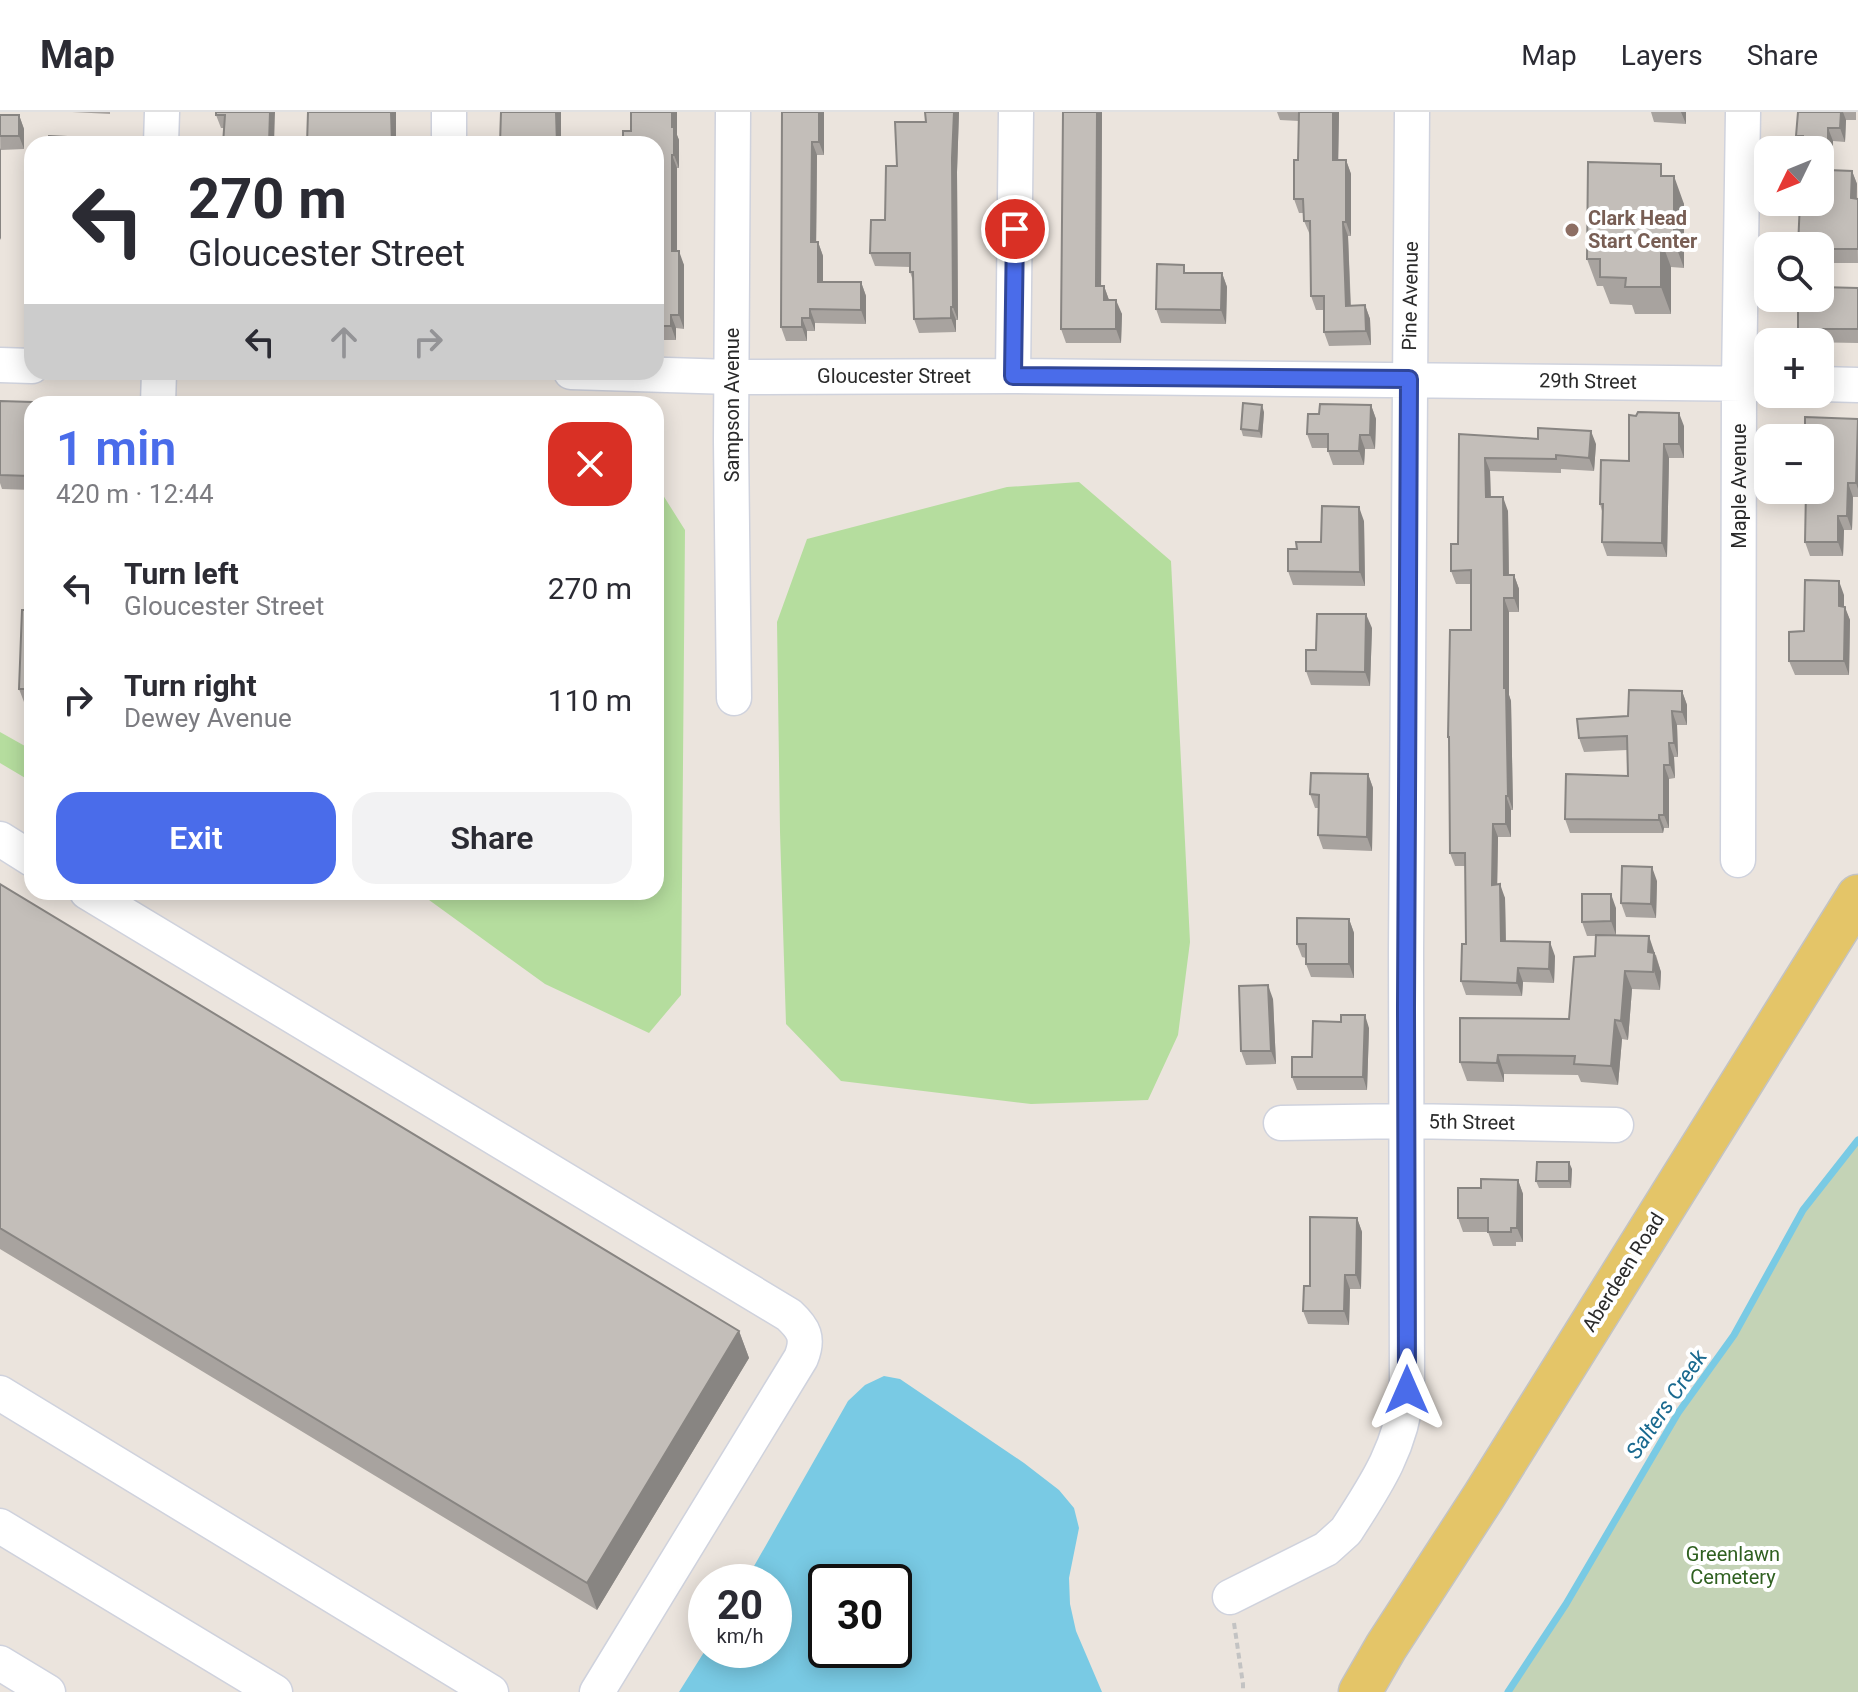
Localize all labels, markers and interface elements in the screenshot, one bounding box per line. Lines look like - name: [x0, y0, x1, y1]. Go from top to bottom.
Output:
- text: Map: [40, 33, 115, 77]
- text: Map: [1521, 39, 1577, 72]
- text: Layers: [1621, 39, 1703, 72]
- text: Share: [1747, 39, 1818, 72]
- north arrow: [1754, 136, 1834, 216]
- map controls: [1754, 136, 1834, 504]
- text: 270 m: [188, 166, 347, 232]
- icon: left: [56, 168, 160, 272]
- pin: [981, 195, 1049, 263]
- place label: Clark Head Start Center: [1588, 206, 1698, 253]
- icon: arrive: [993, 207, 1037, 251]
- marker: Clark Head Start Center: [1563, 221, 1581, 239]
- button: search: [1754, 232, 1834, 312]
- text: Gloucester Street: [188, 233, 465, 275]
- street label: Pine Avenue: [1397, 241, 1423, 351]
- icon: left: [238, 320, 282, 364]
- icon: ahead: [322, 320, 366, 364]
- icon: right: [406, 320, 450, 364]
- street label: Sampson Avenue: [720, 328, 744, 482]
- button: +: [1754, 328, 1834, 408]
- street label: Gloucester Street: [817, 364, 971, 388]
- street label: 29th Street: [1539, 368, 1637, 394]
- text: 1 min: [56, 420, 176, 477]
- button: close: [548, 422, 632, 506]
- street label: Maple Avenue: [1727, 423, 1751, 549]
- button: −: [1754, 424, 1834, 504]
- text: 420 m · 12:44: [56, 479, 214, 509]
- text: Turn left: [124, 556, 239, 591]
- icon: left: [56, 566, 100, 610]
- text: 270 m: [548, 571, 632, 606]
- text: Gloucester Street: [124, 591, 324, 621]
- text: Turn right: [124, 668, 257, 703]
- icon: right: [56, 678, 100, 722]
- text: 110 m: [548, 683, 632, 718]
- text: Dewey Avenue: [124, 703, 292, 733]
- button: Exit: [56, 792, 336, 884]
- button: Share: [352, 792, 632, 884]
- street label: 5th Street: [1429, 1109, 1515, 1135]
- street label: Aberdeen Road: [1577, 1208, 1669, 1336]
- water label: Salters Creek: [1621, 1344, 1713, 1463]
- position arrow: [1365, 1348, 1449, 1432]
- park label: Greenlawn Cemetery: [1686, 1542, 1780, 1589]
- speed limit sign: 30: [808, 1564, 912, 1668]
- text: 20: [717, 1582, 763, 1629]
- text: km/h: [717, 1624, 763, 1648]

